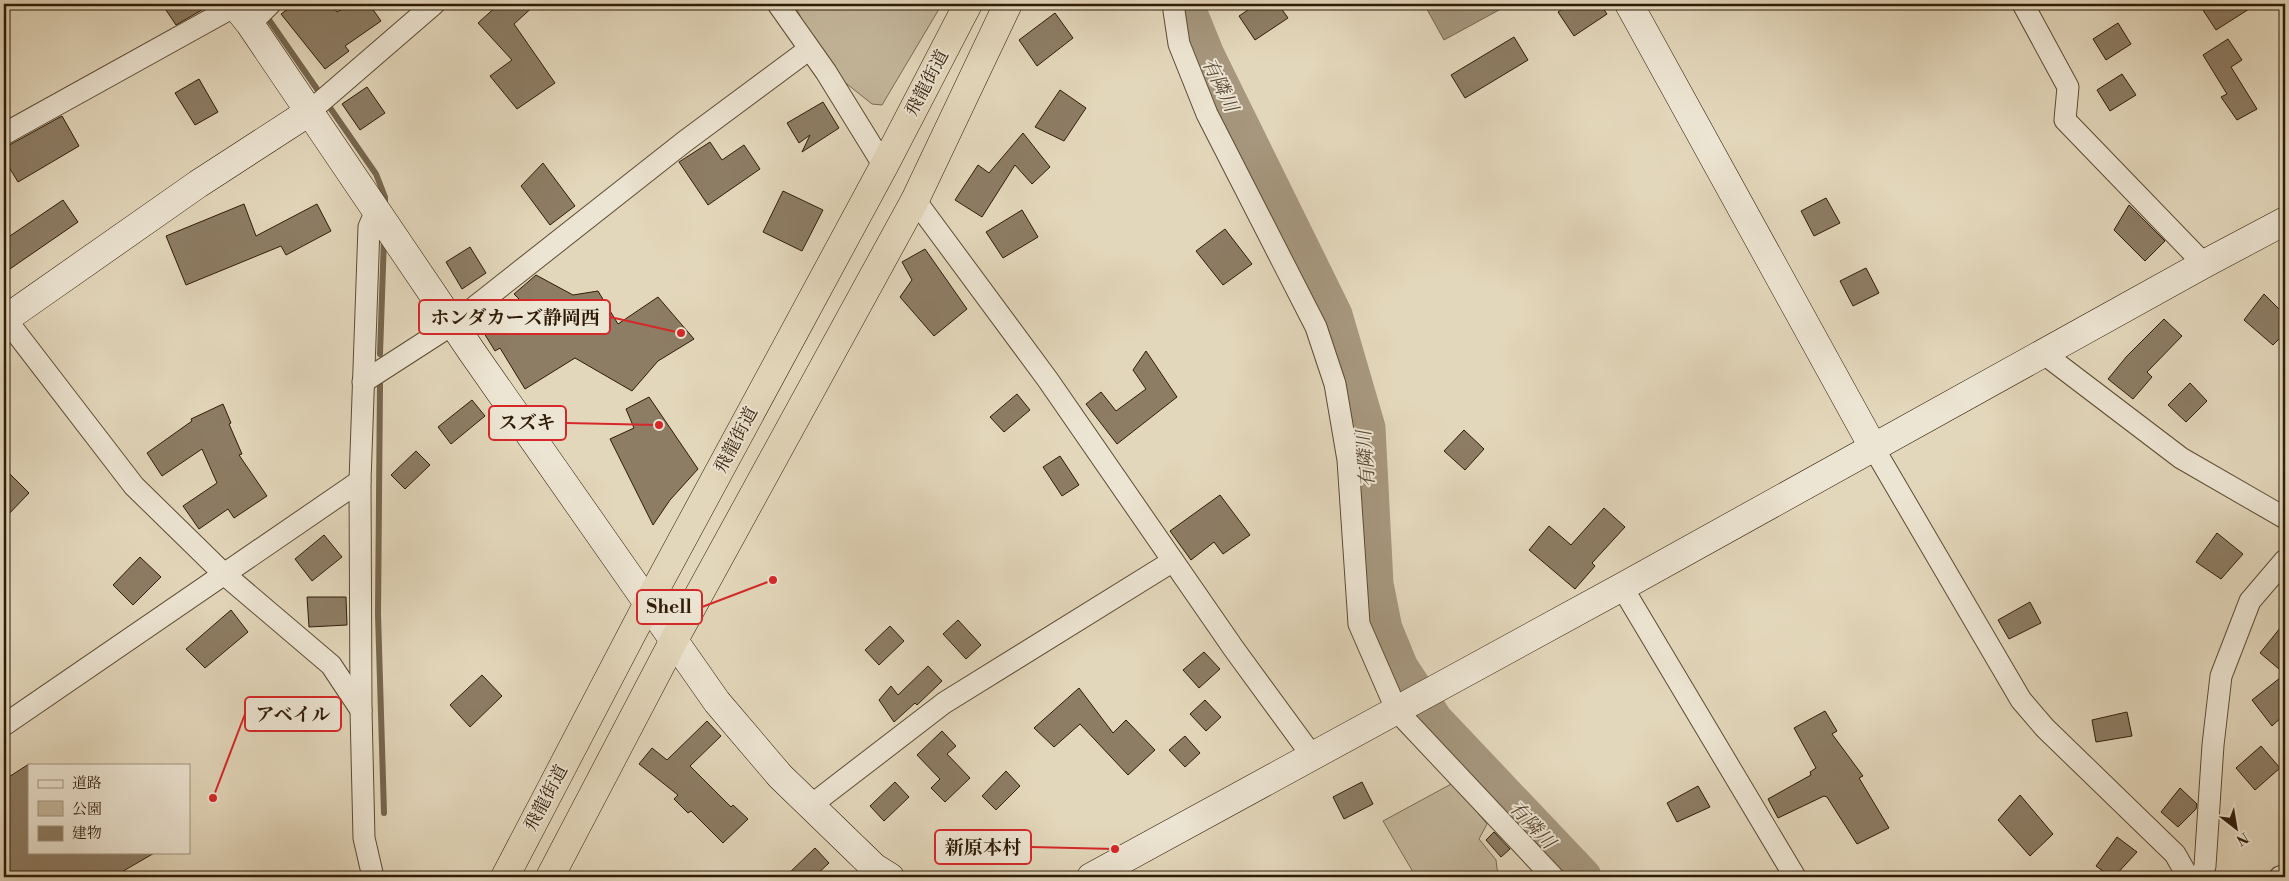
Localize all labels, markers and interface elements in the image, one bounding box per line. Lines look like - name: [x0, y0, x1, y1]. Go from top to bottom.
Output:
- street label: 飛龍街道: [900, 46, 954, 120]
- water label: 有隣川: [1197, 54, 1244, 118]
- callout: ホンダカーズ静岡西: [419, 300, 610, 334]
- text: ホンダカーズ静岡西: [430, 306, 600, 330]
- street label: 飛龍街道: [709, 403, 763, 477]
- callout: スズキ: [489, 406, 566, 440]
- text: スズキ: [498, 411, 556, 435]
- water label: 有隣川: [1352, 428, 1380, 488]
- callout: Shell: [637, 590, 702, 624]
- text: Shell: [646, 595, 692, 619]
- callout: アベイル: [245, 697, 341, 731]
- text: アベイル: [255, 703, 331, 727]
- street label: 飛龍街道: [519, 761, 573, 835]
- legend: [28, 764, 190, 854]
- text: 道路: [72, 774, 102, 793]
- water label: 有隣川: [1504, 796, 1562, 855]
- text: 公園: [72, 800, 102, 819]
- north arrow: [2212, 804, 2262, 854]
- text: 建物: [72, 824, 102, 843]
- text: N: [2233, 828, 2252, 849]
- callout: 新原本村: [935, 830, 1031, 864]
- text: 新原本村: [945, 836, 1021, 860]

